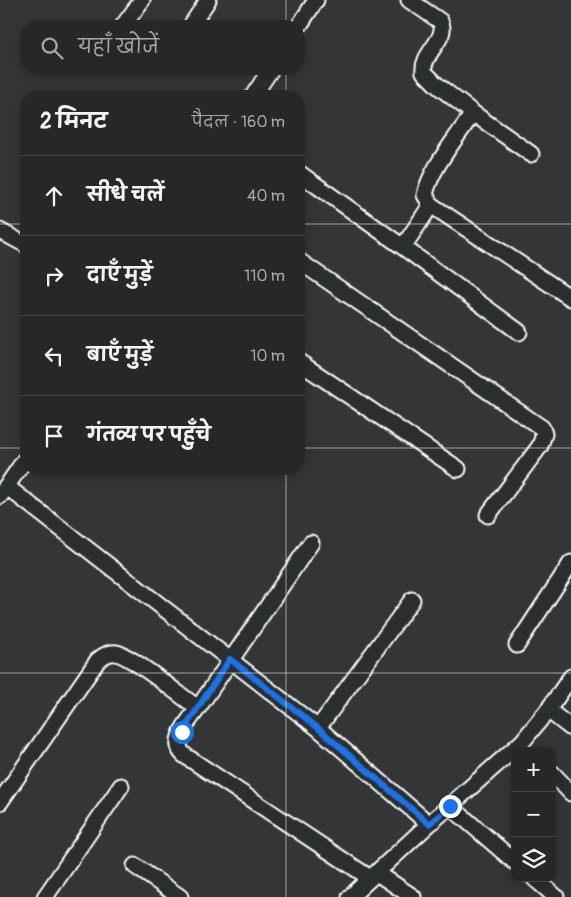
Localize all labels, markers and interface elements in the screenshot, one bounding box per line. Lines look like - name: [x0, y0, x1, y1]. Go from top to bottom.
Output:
- search box: [20, 20, 305, 75]
- icon: search: [38, 34, 66, 62]
- text: यहाँ खोजें: [78, 35, 159, 59]
- text: 2 मिनट: [40, 108, 107, 135]
- text: पैदल · 160 m: [192, 112, 285, 132]
- icon: ahead: [40, 182, 68, 210]
- text: सीधे चलें: [87, 183, 164, 207]
- text: 40 m: [247, 186, 285, 206]
- icon: right: [40, 262, 68, 290]
- text: दाएँ मुड़ें: [87, 263, 152, 287]
- text: 110 m: [244, 266, 285, 286]
- icon: left: [40, 342, 68, 370]
- text: बाएँ मुड़ें: [87, 343, 153, 367]
- text: 10 m: [250, 346, 285, 366]
- icon: arrive: [40, 422, 68, 450]
- text: गंतव्य पर पहुँचे: [87, 423, 211, 447]
- route start: [171, 721, 194, 744]
- map controls: [511, 747, 556, 882]
- button: +: [511, 747, 556, 792]
- button: −: [511, 792, 556, 837]
- route end: [439, 795, 462, 818]
- button: layers: [511, 837, 556, 882]

